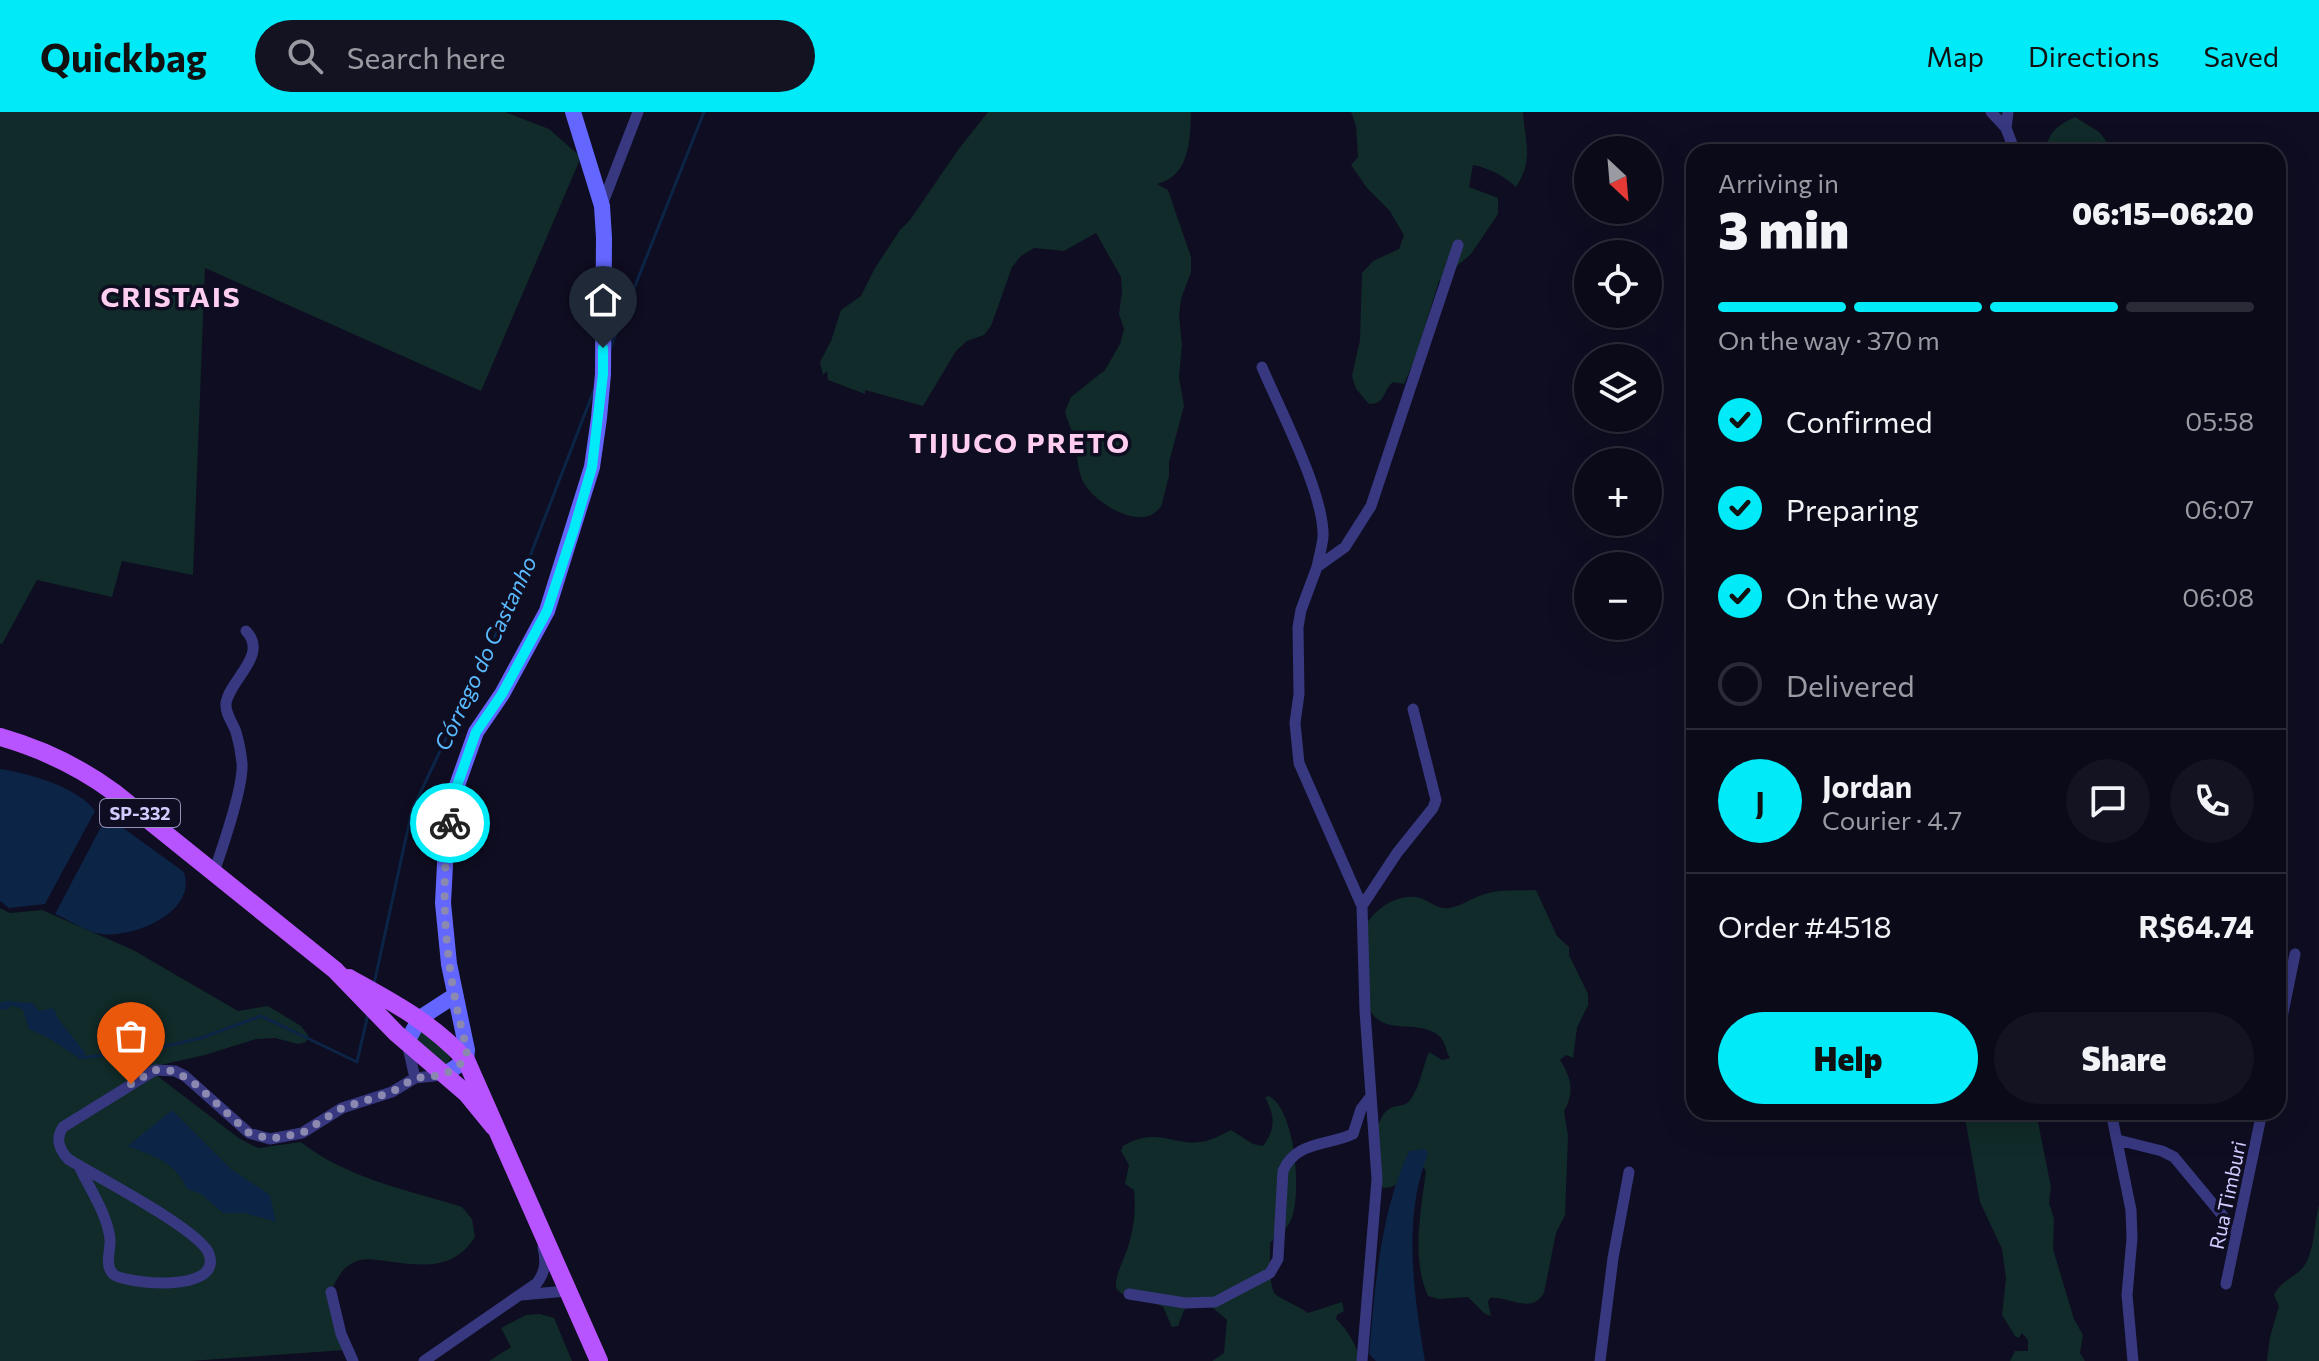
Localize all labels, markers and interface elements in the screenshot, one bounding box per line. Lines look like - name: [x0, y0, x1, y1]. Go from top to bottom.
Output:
- search box: [255, 20, 815, 92]
- text: Quickbag: [40, 33, 207, 80]
- icon: search: [283, 34, 327, 78]
- text: Search here: [347, 38, 505, 75]
- text: Map: [1926, 39, 1984, 73]
- text: Directions: [2028, 39, 2159, 73]
- text: Saved: [2203, 39, 2279, 73]
- north arrow: [1574, 136, 1662, 224]
- map controls: [1574, 136, 1662, 640]
- text: Arriving in: [1718, 167, 1839, 198]
- text: 06:15–06:20: [2072, 194, 2254, 231]
- text: 3 min: [1718, 196, 1849, 260]
- button: locate: [1574, 240, 1662, 328]
- pin: [569, 266, 637, 348]
- icon: home: [581, 278, 625, 322]
- district label: CRISTAIS: [100, 279, 242, 313]
- text: On the way · 370 m: [1718, 324, 1940, 355]
- button: layers: [1574, 344, 1662, 432]
- icon: check: [1718, 398, 1762, 442]
- text: Confirmed: [1786, 402, 1933, 439]
- text: 05:58: [2185, 405, 2254, 436]
- district label: TIJUCO PRETO: [909, 425, 1131, 459]
- button: +: [1574, 448, 1662, 536]
- icon: check: [1718, 486, 1762, 530]
- text: Preparing: [1786, 490, 1919, 527]
- text: 06:07: [2185, 493, 2254, 524]
- water label: Córrego do Castanho: [428, 551, 542, 755]
- button: −: [1574, 552, 1662, 640]
- icon: check: [1718, 574, 1762, 618]
- text: On the way: [1786, 578, 1939, 615]
- text: 06:08: [2182, 581, 2254, 612]
- text: Delivered: [1786, 666, 1915, 703]
- button: chat: [2066, 759, 2150, 843]
- button: phone: [2170, 759, 2254, 843]
- text: Jordan: [1822, 767, 1912, 804]
- courier: [410, 783, 490, 863]
- text: J: [1755, 783, 1765, 820]
- road number: SP-332: [100, 799, 180, 827]
- icon: bike: [428, 801, 472, 845]
- text: Courier · 4.7: [1822, 804, 1962, 835]
- text: Order #4518: [1718, 907, 1892, 944]
- text: R$64.74: [2138, 907, 2254, 944]
- pin: [97, 1002, 165, 1084]
- button: Help: [1718, 1012, 1978, 1104]
- button: Share: [1994, 1012, 2254, 1104]
- icon: bag: [109, 1014, 153, 1058]
- street label: Rua Timburi: [2204, 1139, 2250, 1251]

